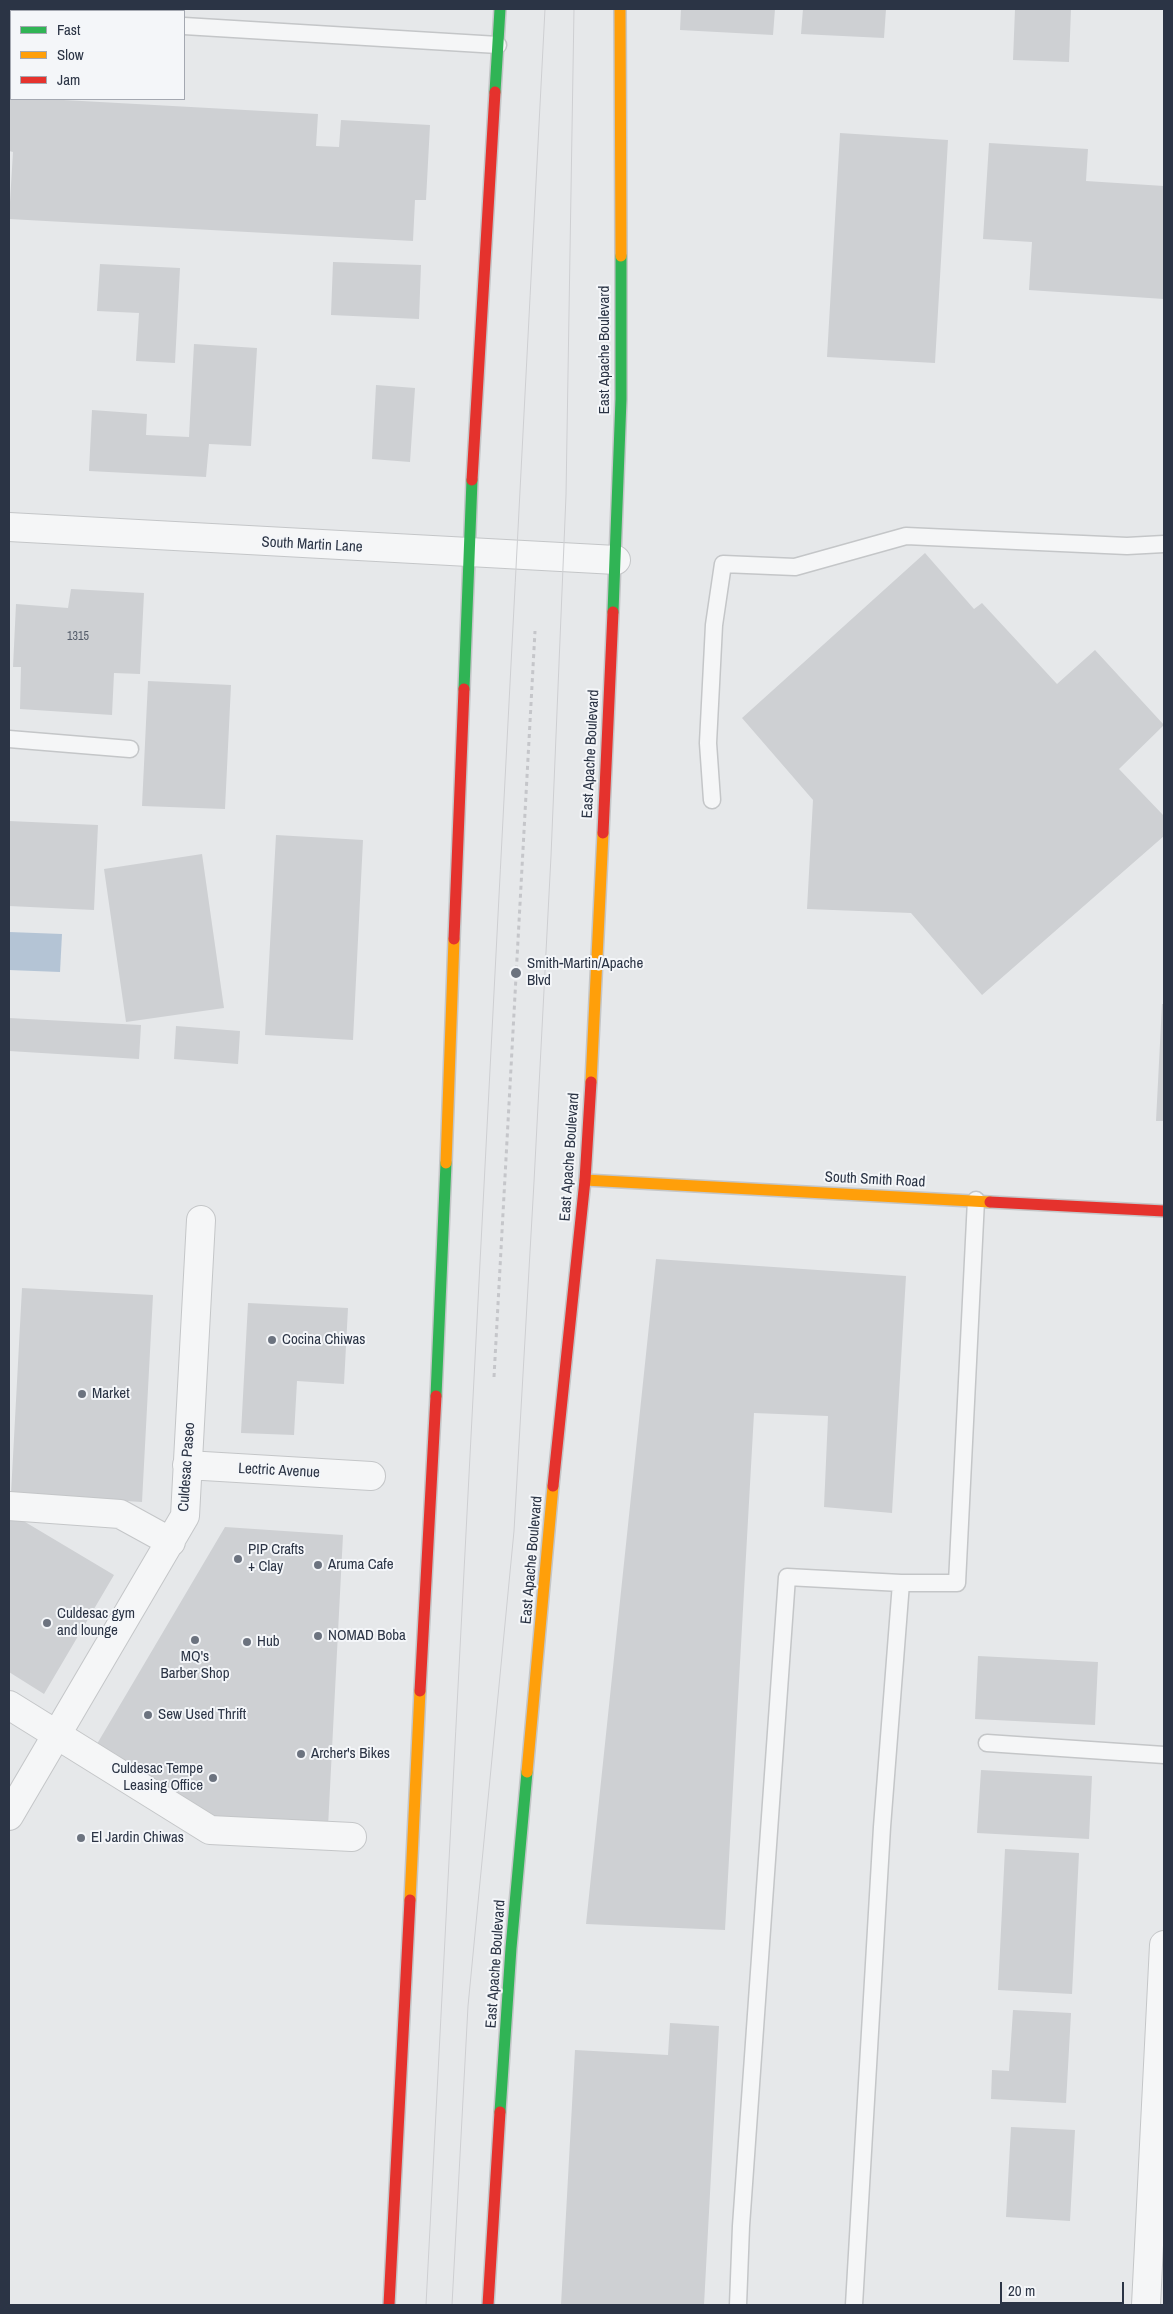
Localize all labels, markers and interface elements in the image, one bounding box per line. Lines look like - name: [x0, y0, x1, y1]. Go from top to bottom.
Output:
- legend: [10, 10, 185, 100]
- text: Fast: [57, 19, 80, 40]
- text: Slow: [57, 44, 84, 65]
- text: Jam: [57, 69, 80, 90]
- street label: East Apache Boulevard: [596, 286, 614, 414]
- street label: South Martin Lane: [261, 533, 363, 557]
- house number: 1315: [67, 630, 89, 644]
- street label: East Apache Boulevard: [579, 689, 603, 819]
- place label: Smith-Martin/Apache Blvd: [527, 955, 643, 990]
- marker: Smith-Martin/Apache Blvd: [509, 966, 523, 980]
- street label: East Apache Boulevard: [557, 1092, 583, 1222]
- street label: South Smith Road: [824, 1168, 926, 1192]
- place label: Cocina Chiwas: [282, 1331, 365, 1349]
- marker: Cocina Chiwas: [266, 1334, 278, 1346]
- place label: Market: [92, 1385, 130, 1403]
- marker: Market: [76, 1388, 88, 1400]
- street label: Culdesac Paseo: [175, 1422, 199, 1512]
- street label: Lectric Avenue: [238, 1460, 320, 1482]
- street label: East Apache Boulevard: [517, 1495, 547, 1625]
- place label: PIP Crafts + Clay: [248, 1541, 304, 1576]
- marker: PIP Crafts + Clay: [232, 1553, 244, 1565]
- place label: Aruma Cafe: [328, 1556, 394, 1574]
- marker: Aruma Cafe: [312, 1559, 324, 1571]
- place label: Culdesac gym and lounge: [57, 1605, 135, 1640]
- marker: Culdesac gym and lounge: [41, 1617, 53, 1629]
- place label: NOMAD Boba: [328, 1627, 406, 1645]
- marker: NOMAD Boba: [312, 1630, 324, 1642]
- place label: Hub: [257, 1633, 280, 1651]
- marker: MQ's Barber Shop: [189, 1634, 201, 1646]
- marker: Hub: [241, 1636, 253, 1648]
- place label: MQ's Barber Shop: [160, 1648, 230, 1683]
- place label: Sew Used Thrift: [158, 1706, 246, 1724]
- marker: Sew Used Thrift: [142, 1709, 154, 1721]
- place label: Archer's Bikes: [311, 1745, 390, 1763]
- marker: Archer's Bikes: [295, 1748, 307, 1760]
- place label: Culdesac Tempe Leasing Office: [111, 1760, 203, 1795]
- marker: Culdesac Tempe Leasing Office: [207, 1772, 219, 1784]
- place label: El Jardin Chiwas: [91, 1829, 184, 1847]
- marker: El Jardin Chiwas: [75, 1832, 87, 1844]
- street label: East Apache Boulevard: [483, 1899, 509, 2029]
- scale bar: [1003, 2272, 1127, 2304]
- text: 20 m: [1008, 2280, 1035, 2301]

